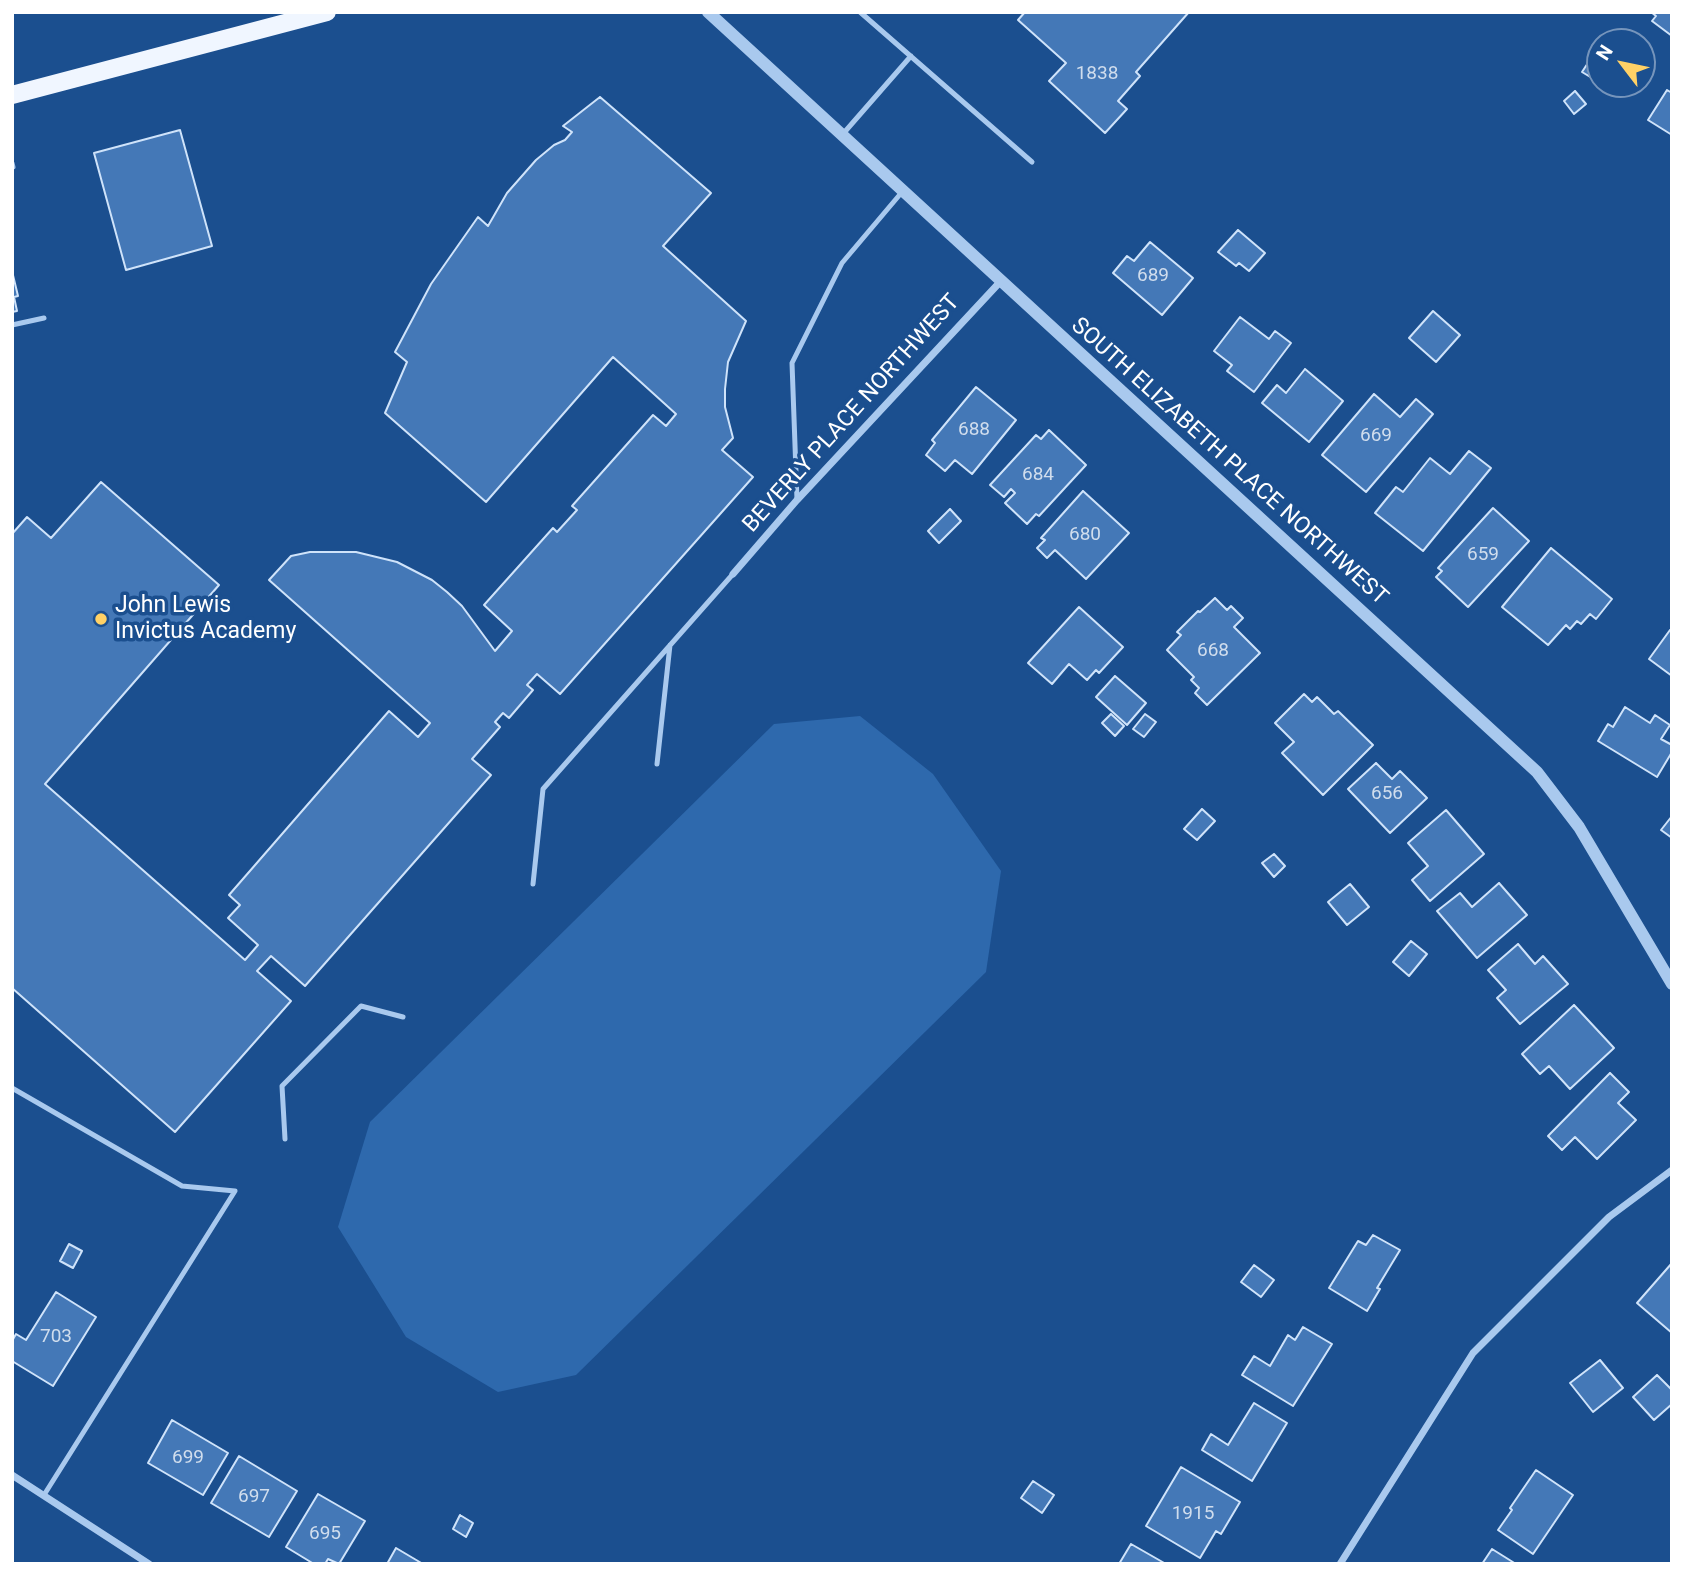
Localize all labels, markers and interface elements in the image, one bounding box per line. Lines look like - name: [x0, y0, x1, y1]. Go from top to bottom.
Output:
- north arrow: [1586, 28, 1656, 98]
- text: N: [1591, 41, 1618, 64]
- house number: 1838: [1076, 63, 1118, 85]
- house number: 689: [1137, 265, 1169, 287]
- street label: BEVERLY PLACE NORTHWEST: [738, 289, 966, 539]
- street label: SOUTH ELIZABETH PLACE NORTHWEST: [1065, 312, 1393, 612]
- house number: 688: [958, 419, 990, 441]
- house number: 669: [1360, 425, 1392, 447]
- house number: 684: [1022, 464, 1054, 486]
- house number: 680: [1069, 524, 1101, 546]
- house number: 659: [1467, 544, 1499, 566]
- place label: John Lewis Invictus Academy: [115, 592, 296, 646]
- marker: John Lewis Invictus Academy: [93, 611, 109, 627]
- house number: 668: [1197, 640, 1229, 662]
- house number: 656: [1371, 783, 1403, 805]
- house number: 703: [40, 1326, 72, 1348]
- house number: 699: [172, 1447, 204, 1469]
- house number: 697: [238, 1486, 270, 1508]
- house number: 1915: [1172, 1503, 1214, 1525]
- house number: 695: [309, 1523, 341, 1545]

